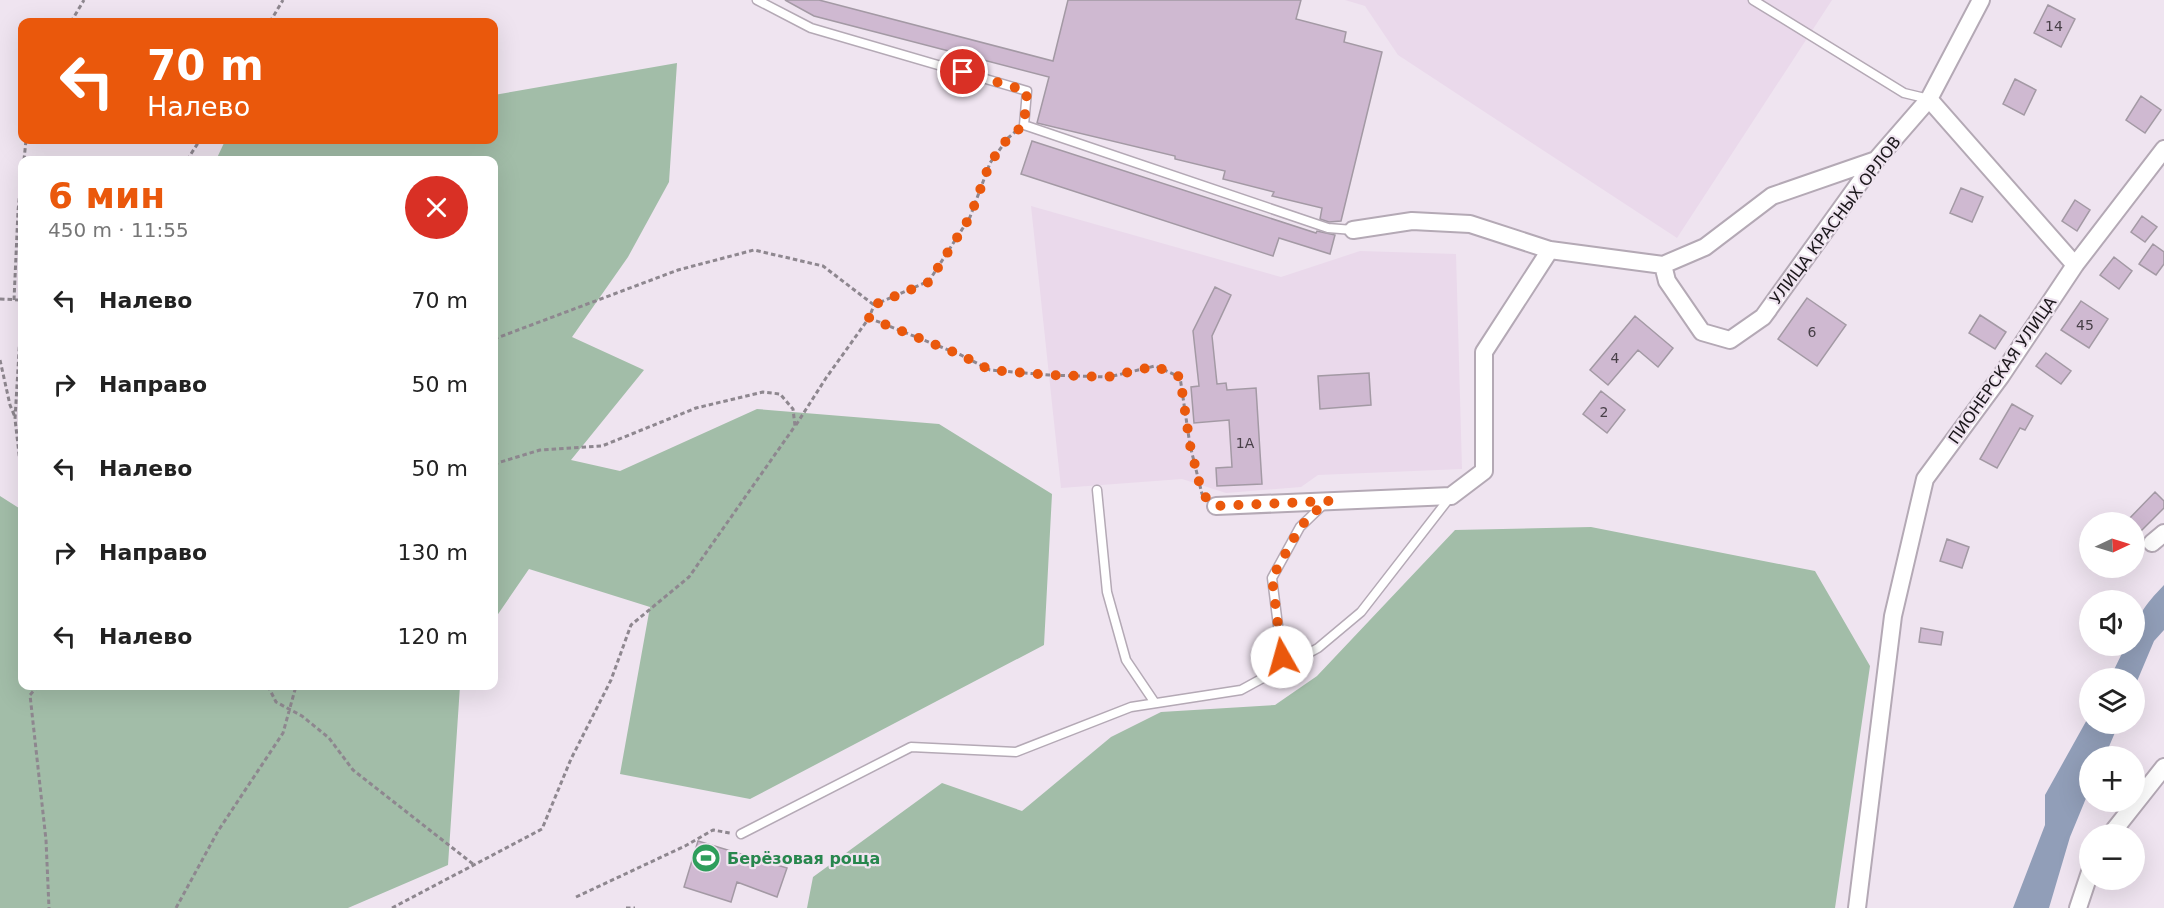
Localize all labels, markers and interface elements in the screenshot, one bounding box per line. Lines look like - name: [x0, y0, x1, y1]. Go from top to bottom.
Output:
- house number: 14: [2045, 18, 2063, 34]
- text: 70 m: [147, 41, 264, 90]
- icon: left: [48, 42, 126, 120]
- pin: [937, 46, 988, 97]
- icon: arrive: [946, 55, 979, 88]
- text: Налево: [147, 91, 250, 122]
- street label: УЛИЦА КРАСНЫХ ОРЛОВ: [1766, 133, 1905, 308]
- text: 6 мин: [48, 175, 165, 216]
- button: close: [405, 176, 468, 239]
- text: 450 m · 11:55: [48, 218, 189, 242]
- icon: left: [48, 284, 81, 317]
- text: Налево: [99, 288, 192, 313]
- text: 70 m: [412, 288, 468, 313]
- street label: ПИОНЕРСКАЯ УЛИЦА: [1944, 293, 2060, 447]
- house number: 45: [2076, 317, 2094, 333]
- house number: 6: [1808, 324, 1817, 340]
- house number: 4: [1611, 350, 1620, 366]
- icon: right: [48, 368, 81, 401]
- text: Направо: [99, 372, 207, 397]
- text: 50 m: [412, 372, 468, 397]
- house number: 2: [1600, 404, 1608, 420]
- house number: 1А: [1236, 435, 1255, 451]
- icon: left: [48, 452, 81, 485]
- text: Налево: [99, 456, 192, 481]
- text: 50 m: [412, 456, 468, 481]
- north arrow: [2079, 512, 2145, 578]
- map controls: [2079, 512, 2145, 890]
- icon: right: [48, 536, 81, 569]
- text: Направо: [99, 540, 207, 565]
- text: 130 m: [398, 540, 468, 565]
- button: sound: [2079, 590, 2145, 656]
- icon: left: [48, 620, 81, 653]
- text: Налево: [99, 624, 192, 649]
- text: 120 m: [398, 624, 468, 649]
- position arrow: [1250, 625, 1314, 689]
- button: layers: [2079, 668, 2145, 734]
- button: +: [2079, 746, 2145, 812]
- button: −: [2079, 824, 2145, 890]
- sports icon: Берёзовая роща: [690, 842, 722, 874]
- place label: Берёзовая роща: [727, 849, 880, 868]

